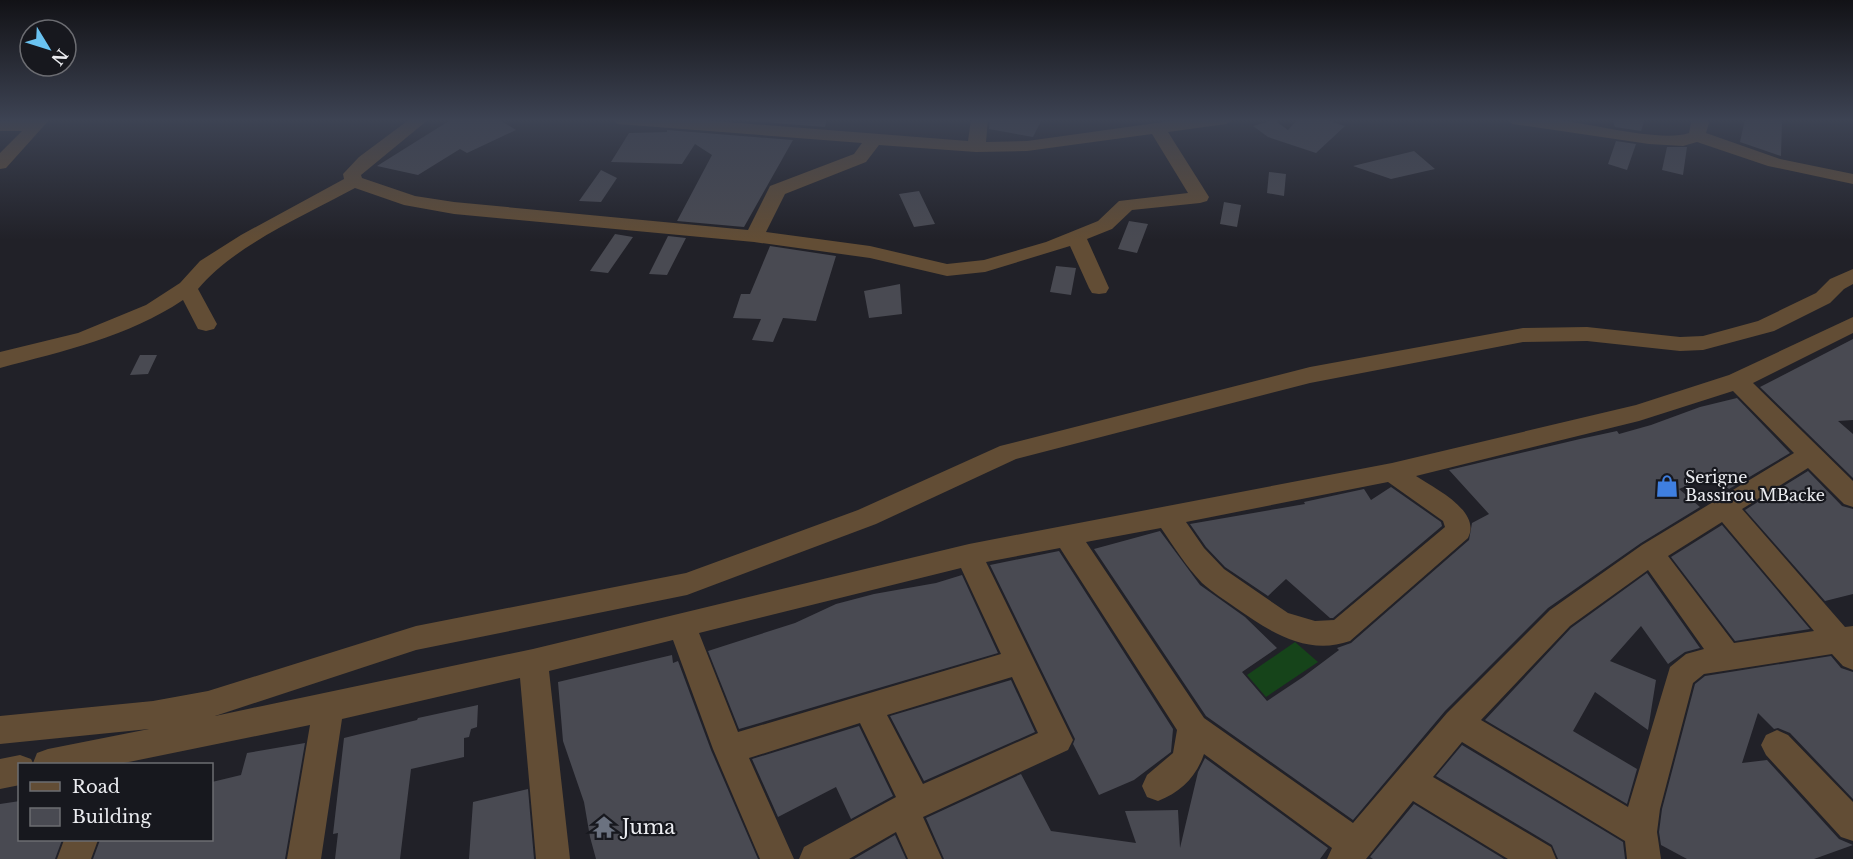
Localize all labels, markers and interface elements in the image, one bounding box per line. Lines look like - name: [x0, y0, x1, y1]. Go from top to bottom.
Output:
- north arrow: [18, 18, 78, 78]
- text: N: [47, 45, 72, 69]
- place label: Serigne Bassirou MBacke: [1685, 467, 1825, 505]
- shop icon: Serigne Bassirou MBacke: [1654, 473, 1680, 499]
- legend: [18, 763, 213, 841]
- text: Road: [72, 776, 120, 798]
- text: Building: [72, 806, 151, 828]
- temple icon: Juma: [591, 814, 617, 840]
- place label: Juma: [619, 815, 676, 839]

